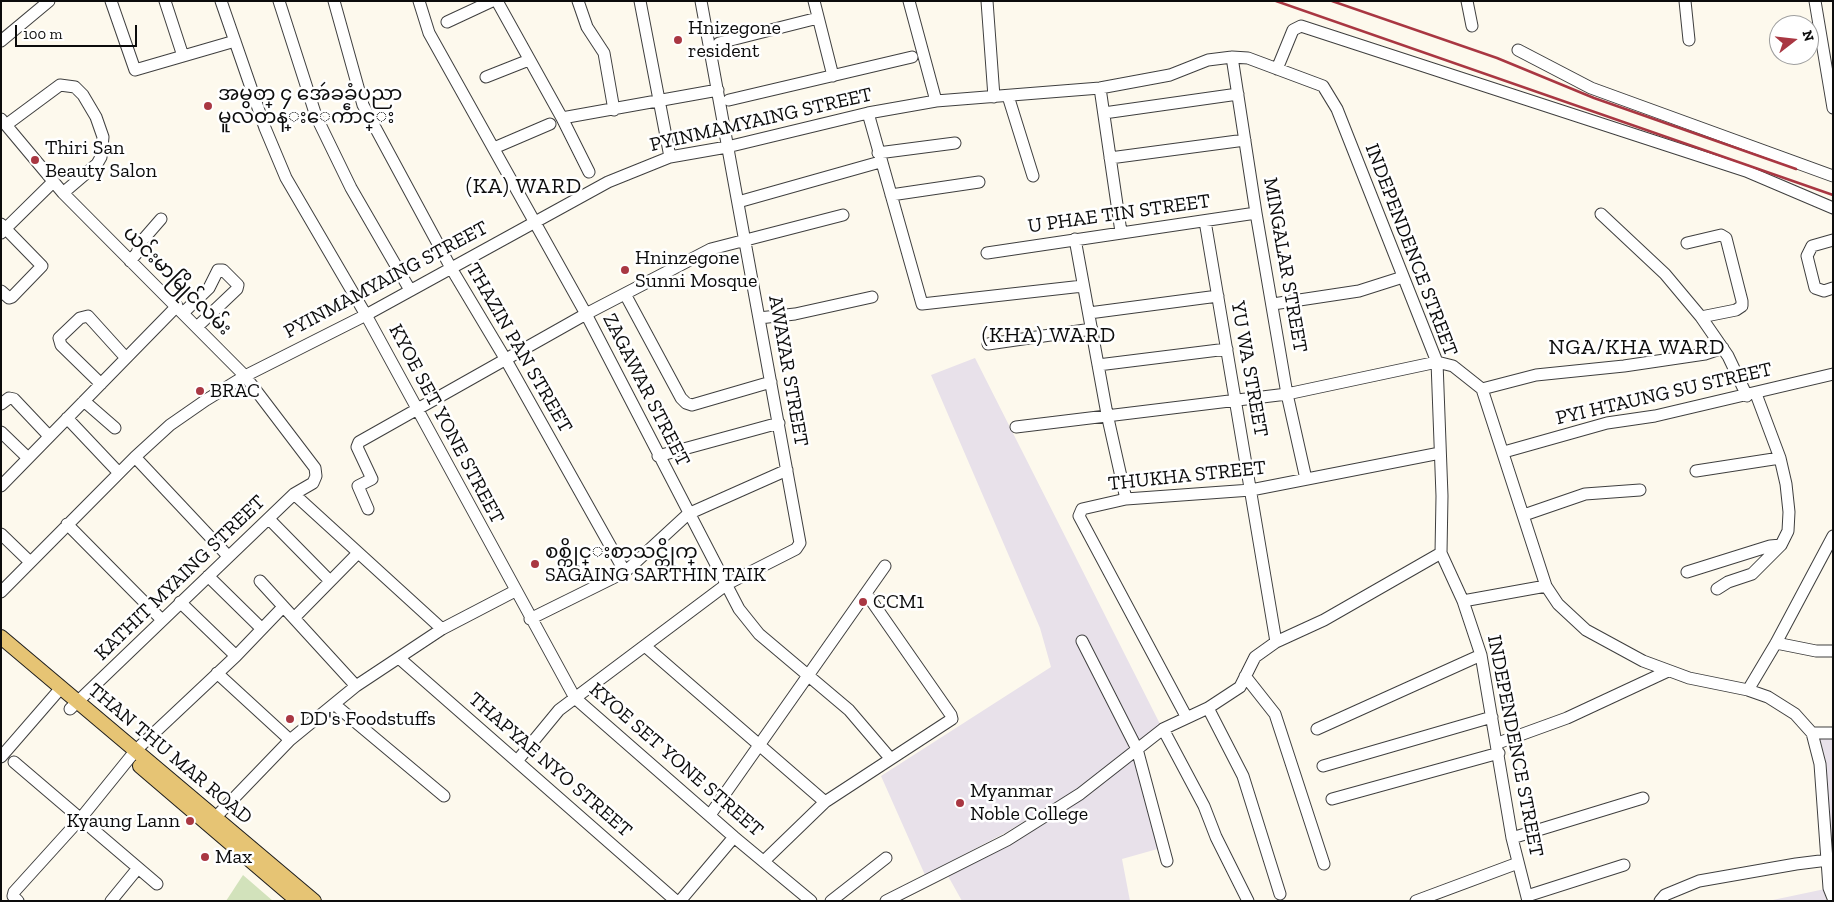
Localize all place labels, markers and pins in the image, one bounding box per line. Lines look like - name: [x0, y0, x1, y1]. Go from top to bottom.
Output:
- place label: Hnizegone resident: [688, 16, 781, 63]
- marker: Hnizegone resident: [672, 34, 684, 46]
- place label: အမွတ္ ၄ အေဴခခံပညာ မူလတန္းေကဵာင္း: [218, 82, 402, 129]
- marker: အမွတ္ ၄ အေဴခခံပညာ မူလတန္းေကဵာင္း: [202, 100, 214, 112]
- place label: Thiri San Beauty Salon: [45, 136, 157, 183]
- marker: Thiri San Beauty Salon: [29, 154, 41, 166]
- place label: Hninzegone Sunni Mosque: [635, 246, 757, 293]
- marker: Hninzegone Sunni Mosque: [619, 264, 631, 276]
- place label: BRAC: [210, 379, 260, 403]
- marker: BRAC: [194, 385, 206, 397]
- place label: စစ္ကိုင္းစာသင္တိုက္ SAGAING SARTHIN TAIK: [545, 540, 766, 587]
- marker: စစ္ကိုင္းစာသင္တိုက္ SAGAING SARTHIN TAIK: [529, 558, 541, 570]
- place label: CCM1: [873, 590, 924, 614]
- marker: CCM1: [857, 596, 869, 608]
- place label: DD's Foodstuffs: [300, 707, 436, 731]
- marker: DD's Foodstuffs: [284, 713, 296, 725]
- place label: Myanmar Noble College: [970, 779, 1088, 826]
- marker: Myanmar Noble College: [954, 797, 966, 809]
- place label: Kyaung Lann: [67, 809, 180, 833]
- marker: Kyaung Lann: [184, 815, 196, 827]
- place label: Max: [215, 845, 252, 869]
- marker: Max: [199, 851, 211, 863]

